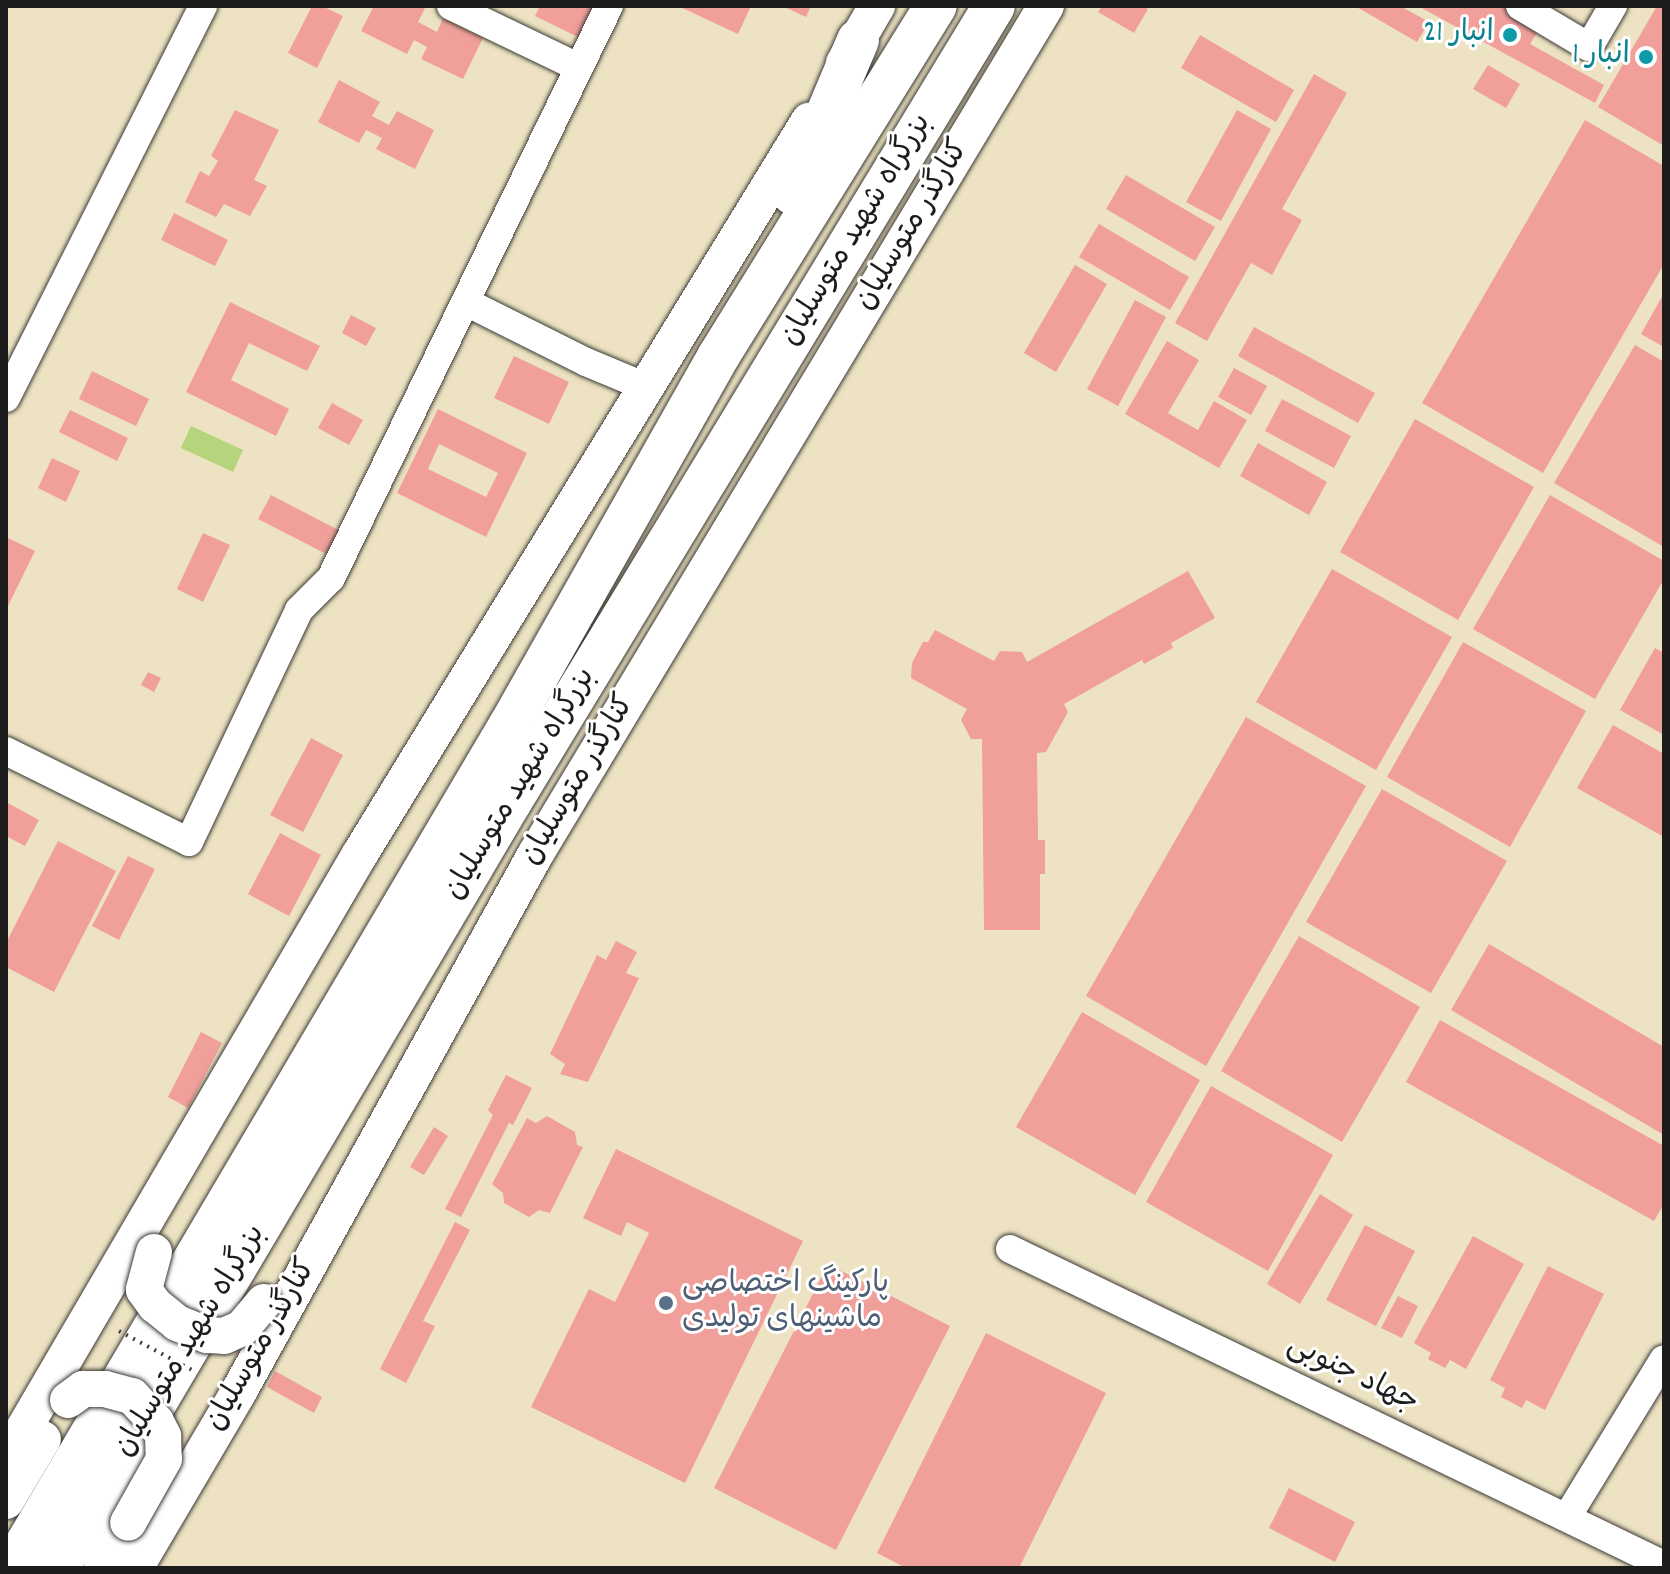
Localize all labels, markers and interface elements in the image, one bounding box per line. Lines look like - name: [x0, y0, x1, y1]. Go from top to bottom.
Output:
- place label: انبار 21: [1423, 17, 1494, 53]
- marker: انبار 21: [1501, 26, 1519, 44]
- place label: انبار 1: [1572, 39, 1630, 75]
- marker: انبار 1: [1637, 48, 1655, 66]
- street label: بزرگراه شهید متوسلیان: [774, 108, 942, 354]
- street label: کنارگذر متوسلیان: [849, 134, 979, 318]
- street label: بزرگراه شهید متوسلیان: [438, 662, 606, 908]
- street label: کنارگذر متوسلیان: [515, 689, 645, 873]
- street label: بزرگراه شهید متوسلیان: [108, 1219, 276, 1465]
- street label: کنارگذر متوسلیان: [199, 1254, 327, 1438]
- place label: پارکینگ اختصاصی ماشینهای تولیدی: [682, 1268, 889, 1338]
- marker: پارکینگ اختصاصی ماشینهای تولیدی: [657, 1294, 675, 1312]
- street label: جهاد جنوبی: [1281, 1329, 1423, 1423]

